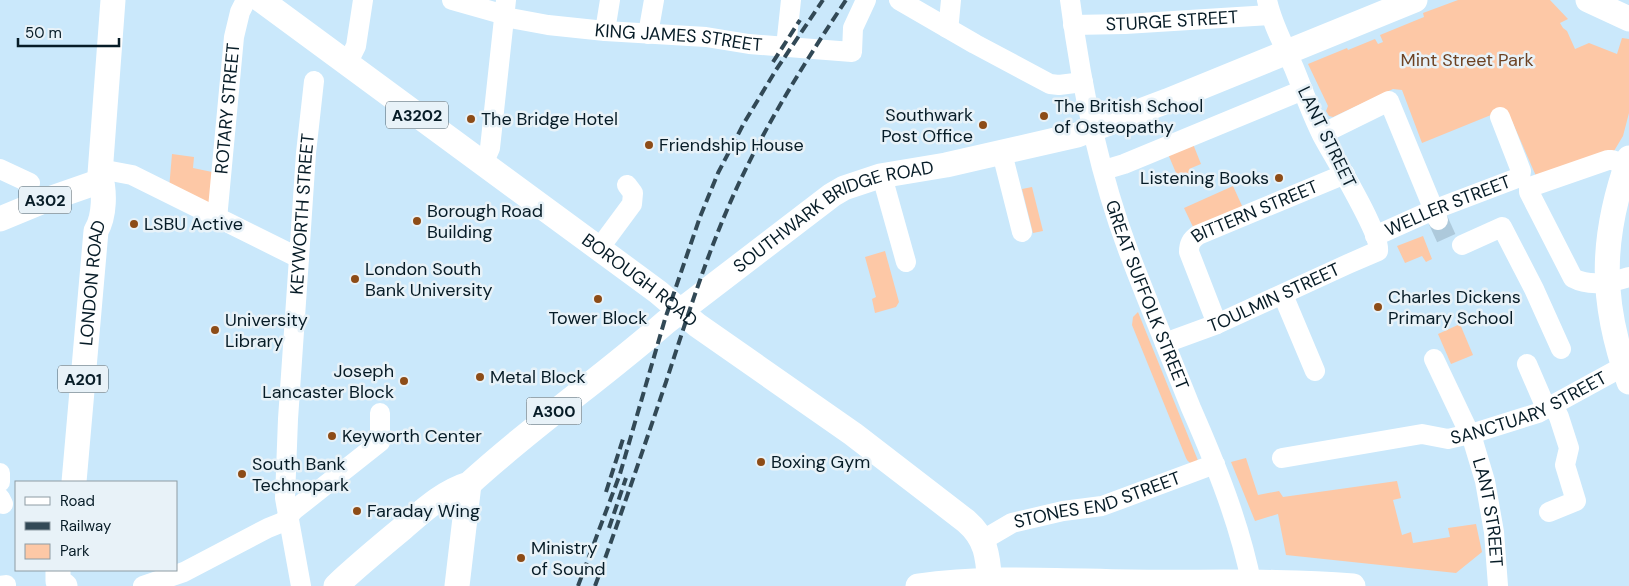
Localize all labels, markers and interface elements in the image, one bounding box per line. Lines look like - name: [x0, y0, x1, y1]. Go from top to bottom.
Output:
- street label: STURGE STREET: [1105, 5, 1239, 36]
- scale bar: [18, 15, 119, 47]
- street label: KING JAMES STREET: [594, 18, 763, 57]
- text: 50 m: [25, 23, 62, 43]
- street label: ROTARY STREET: [209, 42, 245, 175]
- park label: Mint Street Park: [1401, 48, 1533, 72]
- street label: LANT STREET: [1292, 82, 1362, 192]
- place label: The British School of Osteopathy: [1054, 94, 1203, 139]
- road number: A3202: [386, 102, 448, 128]
- place label: Southwark Post Office: [881, 103, 973, 148]
- place label: The Bridge Hotel: [481, 107, 618, 131]
- marker: The British School of Osteopathy: [1038, 110, 1050, 122]
- marker: The Bridge Hotel: [465, 113, 477, 125]
- marker: Southwark Post Office: [977, 119, 989, 131]
- street label: KEYWORTH STREET: [285, 132, 320, 295]
- place label: Friendship House: [659, 133, 804, 157]
- marker: Friendship House: [643, 139, 655, 151]
- street label: SOUTHWARK BRIDGE ROAD: [728, 155, 936, 278]
- place label: Listening Books: [1140, 166, 1269, 190]
- street label: WELLER STREET: [1381, 170, 1514, 242]
- marker: Listening Books: [1273, 172, 1285, 184]
- street label: BITTERN STREET: [1186, 174, 1322, 248]
- road number: A302: [19, 186, 71, 214]
- street label: GREAT SUFFOLK STREET: [1100, 197, 1195, 393]
- place label: Borough Road Building: [427, 199, 543, 244]
- place label: LSBU Active: [144, 212, 243, 236]
- marker: Borough Road Building: [411, 215, 423, 227]
- street label: LONDON ROAD: [74, 216, 112, 347]
- marker: LSBU Active: [128, 218, 140, 230]
- street label: BOROUGH ROAD: [577, 228, 703, 332]
- place label: London South Bank University: [365, 257, 493, 302]
- street label: TOULMIN STREET: [1205, 257, 1344, 338]
- marker: London South Bank University: [349, 273, 361, 285]
- place label: Charles Dickens Primary School: [1388, 285, 1521, 330]
- marker: Tower Block: [592, 293, 604, 305]
- marker: Charles Dickens Primary School: [1372, 301, 1384, 313]
- place label: Tower Block: [549, 306, 647, 330]
- place label: University Library: [225, 308, 308, 353]
- marker: University Library: [209, 324, 221, 336]
- place label: Joseph Lancaster Block: [262, 359, 394, 404]
- place label: Metal Block: [490, 365, 586, 389]
- road number: A201: [58, 366, 108, 392]
- street label: SANCTUARY STREET: [1448, 366, 1611, 450]
- marker: Metal Block: [474, 371, 486, 383]
- marker: Joseph Lancaster Block: [398, 375, 410, 387]
- road number: A300: [526, 398, 582, 424]
- place label: Keyworth Center: [342, 424, 482, 448]
- marker: Keyworth Center: [326, 430, 338, 442]
- place label: Boxing Gym: [771, 450, 870, 474]
- place label: South Bank Technopark: [252, 452, 349, 497]
- street label: LANT STREET: [1467, 455, 1509, 568]
- marker: Boxing Gym: [755, 456, 767, 468]
- street label: STONES END STREET: [1011, 466, 1184, 534]
- marker: South Bank Technopark: [236, 468, 248, 480]
- legend: [15, 481, 178, 571]
- text: Road: [60, 491, 95, 511]
- place label: Faraday Wing: [367, 499, 480, 523]
- marker: Faraday Wing: [351, 505, 363, 517]
- text: Railway: [60, 516, 112, 536]
- place label: Ministry of Sound: [531, 536, 606, 581]
- text: Park: [60, 541, 90, 561]
- marker: Ministry of Sound: [515, 552, 527, 564]

